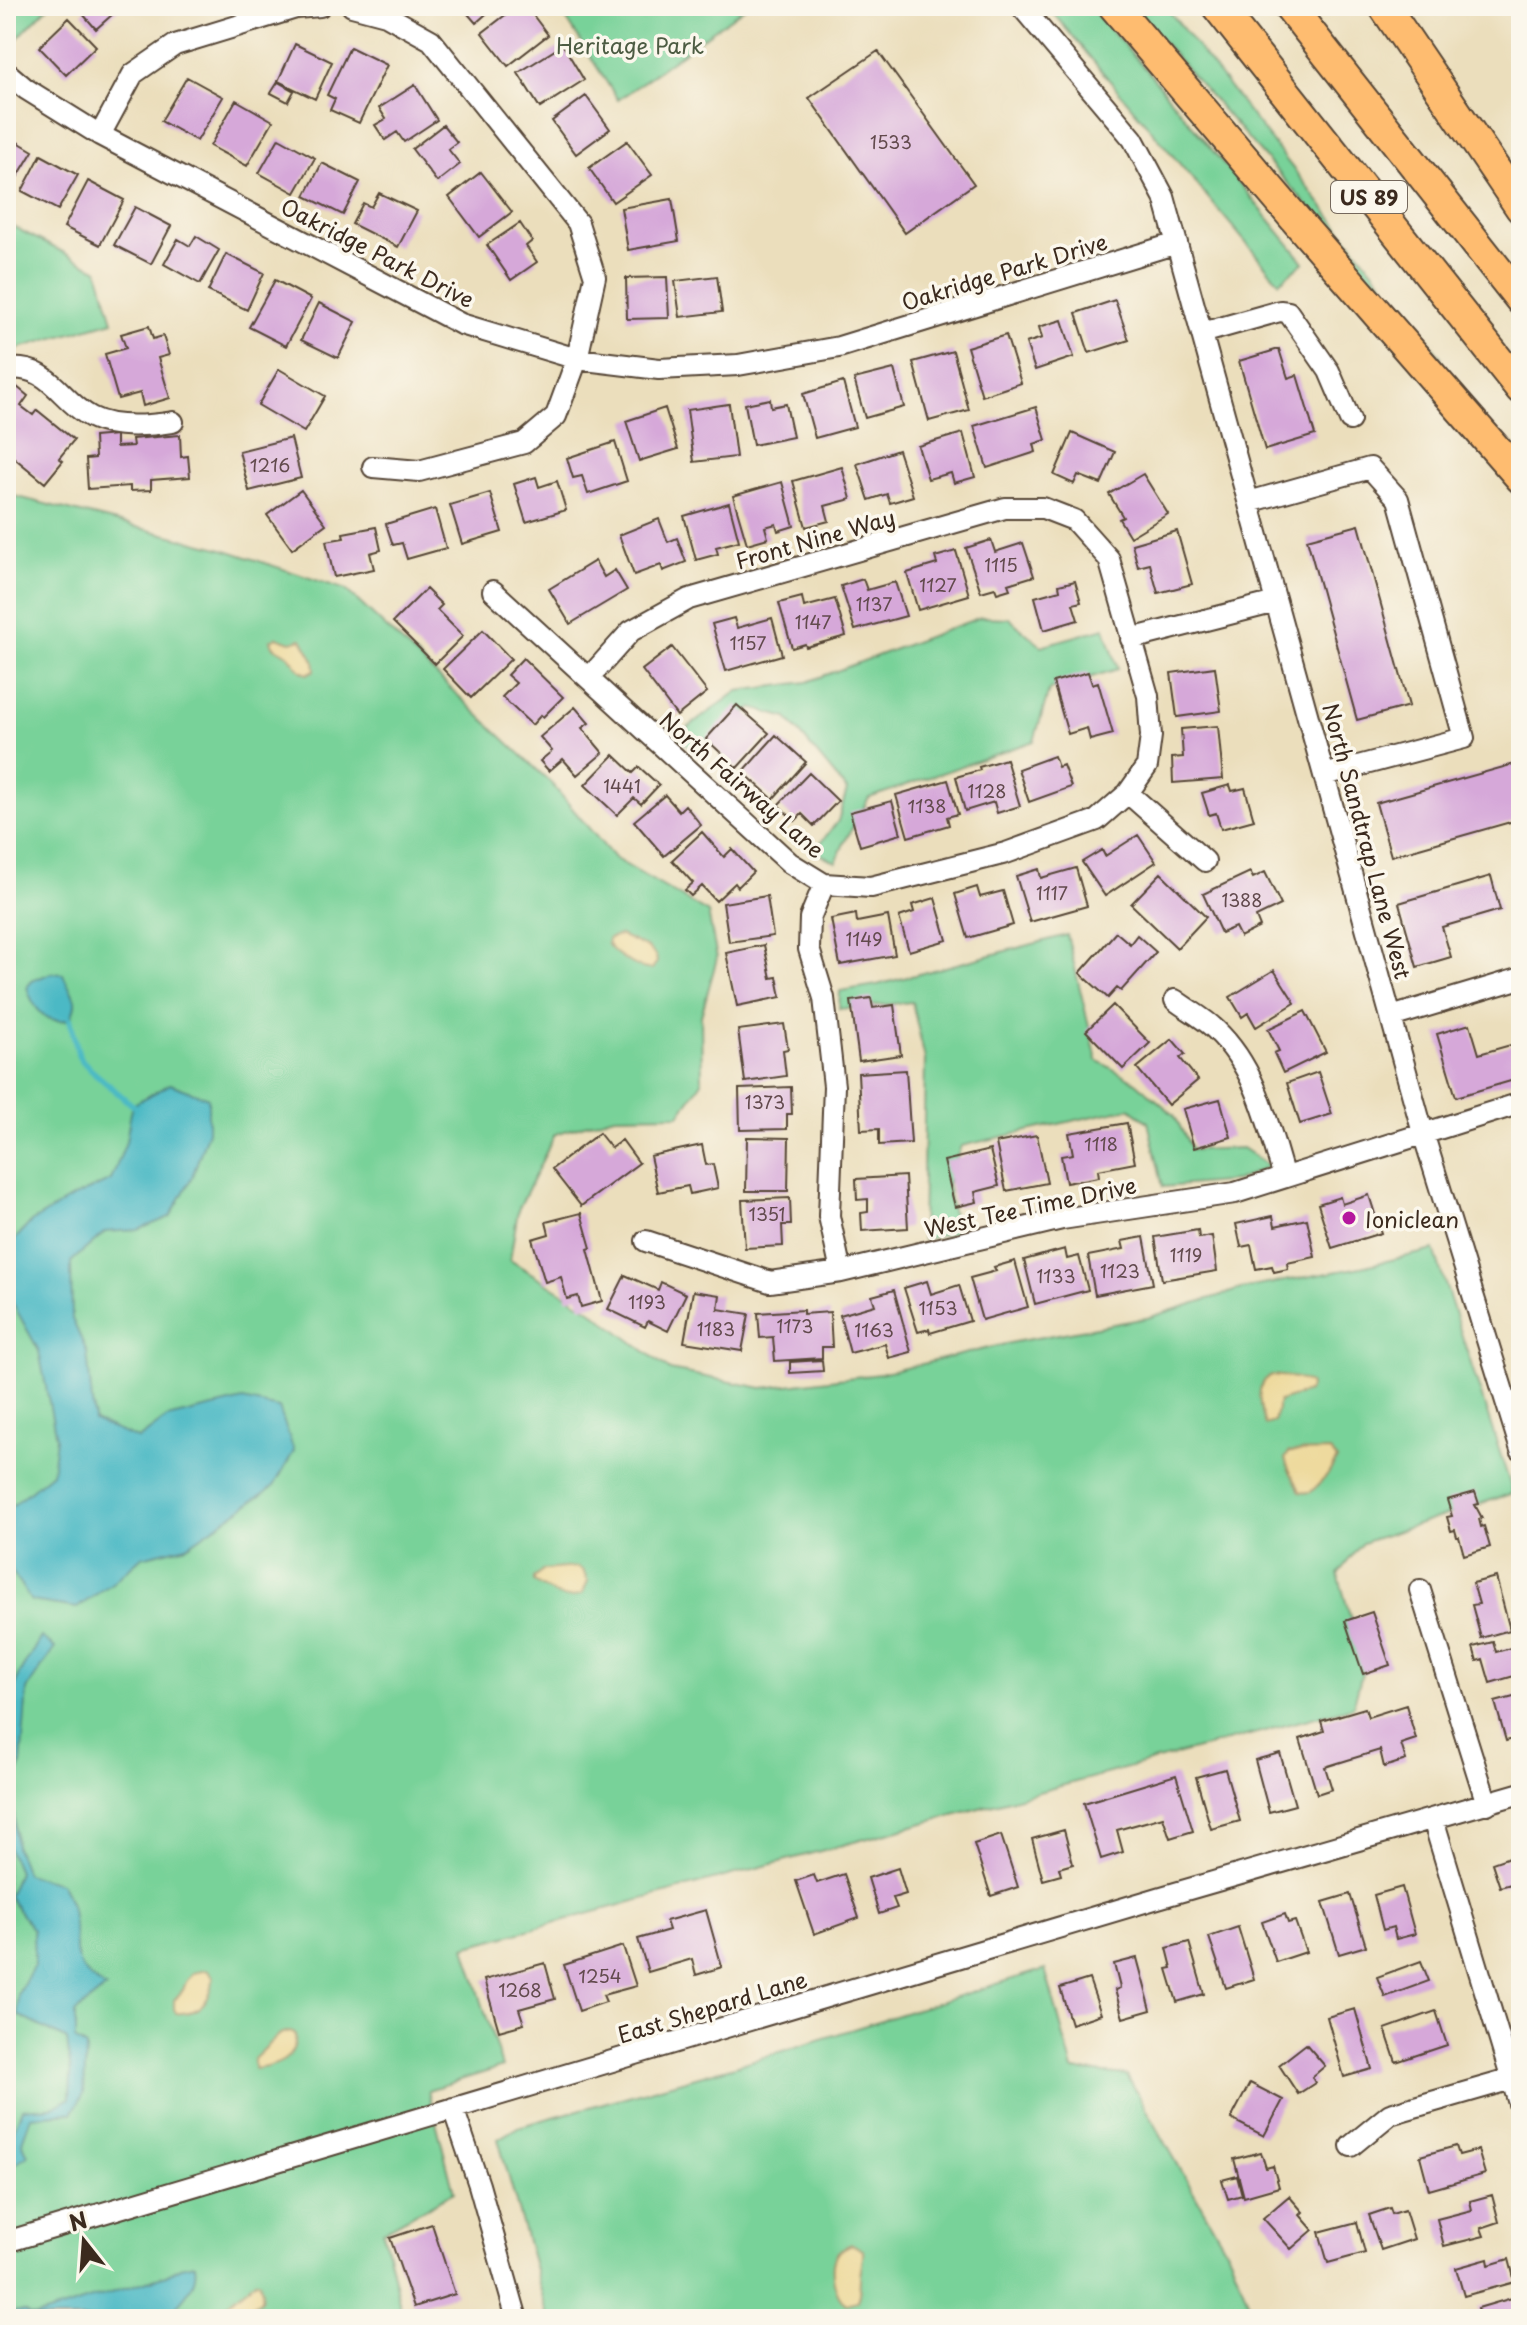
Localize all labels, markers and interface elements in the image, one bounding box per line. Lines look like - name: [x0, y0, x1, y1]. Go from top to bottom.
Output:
- park label: Heritage Park: [556, 28, 704, 61]
- house number: 1533: [870, 128, 912, 155]
- road number: US 89: [1331, 181, 1407, 213]
- street label: Oakridge Park Drive: [275, 189, 481, 315]
- street label: Oakridge Park Drive: [897, 224, 1111, 318]
- house number: 1216: [250, 451, 290, 478]
- street label: Front Nine Way: [731, 499, 899, 577]
- house number: 1115: [984, 551, 1018, 578]
- house number: 1127: [919, 571, 957, 598]
- house number: 1137: [856, 590, 892, 617]
- house number: 1147: [795, 608, 831, 635]
- house number: 1157: [730, 629, 766, 656]
- street label: North Sandtrap Lane West: [1315, 699, 1421, 983]
- street label: North Fairway Lane: [653, 703, 833, 865]
- house number: 1441: [603, 772, 641, 799]
- house number: 1128: [968, 777, 1006, 804]
- house number: 1138: [907, 792, 947, 819]
- house number: 1117: [1036, 879, 1068, 906]
- house number: 1388: [1221, 886, 1263, 913]
- house number: 1149: [845, 925, 883, 952]
- house number: 1373: [745, 1088, 785, 1115]
- house number: 1118: [1084, 1130, 1118, 1157]
- street label: West Tee Time Drive: [921, 1167, 1139, 1245]
- house number: 1351: [749, 1200, 785, 1227]
- place label: Ioniclean: [1365, 1202, 1459, 1235]
- marker: Ioniclean: [1340, 1209, 1358, 1227]
- house number: 1119: [1170, 1241, 1202, 1268]
- house number: 1123: [1100, 1257, 1140, 1284]
- house number: 1133: [1037, 1262, 1076, 1289]
- house number: 1193: [628, 1288, 666, 1315]
- house number: 1153: [918, 1294, 958, 1321]
- house number: 1173: [777, 1312, 813, 1339]
- house number: 1183: [697, 1315, 735, 1342]
- house number: 1163: [854, 1316, 894, 1343]
- street label: East Shepard Lane: [613, 1961, 811, 2051]
- house number: 1254: [578, 1962, 622, 1989]
- house number: 1268: [498, 1976, 542, 2003]
- north arrow: [44, 2201, 124, 2281]
- text: N: [65, 2202, 91, 2239]

